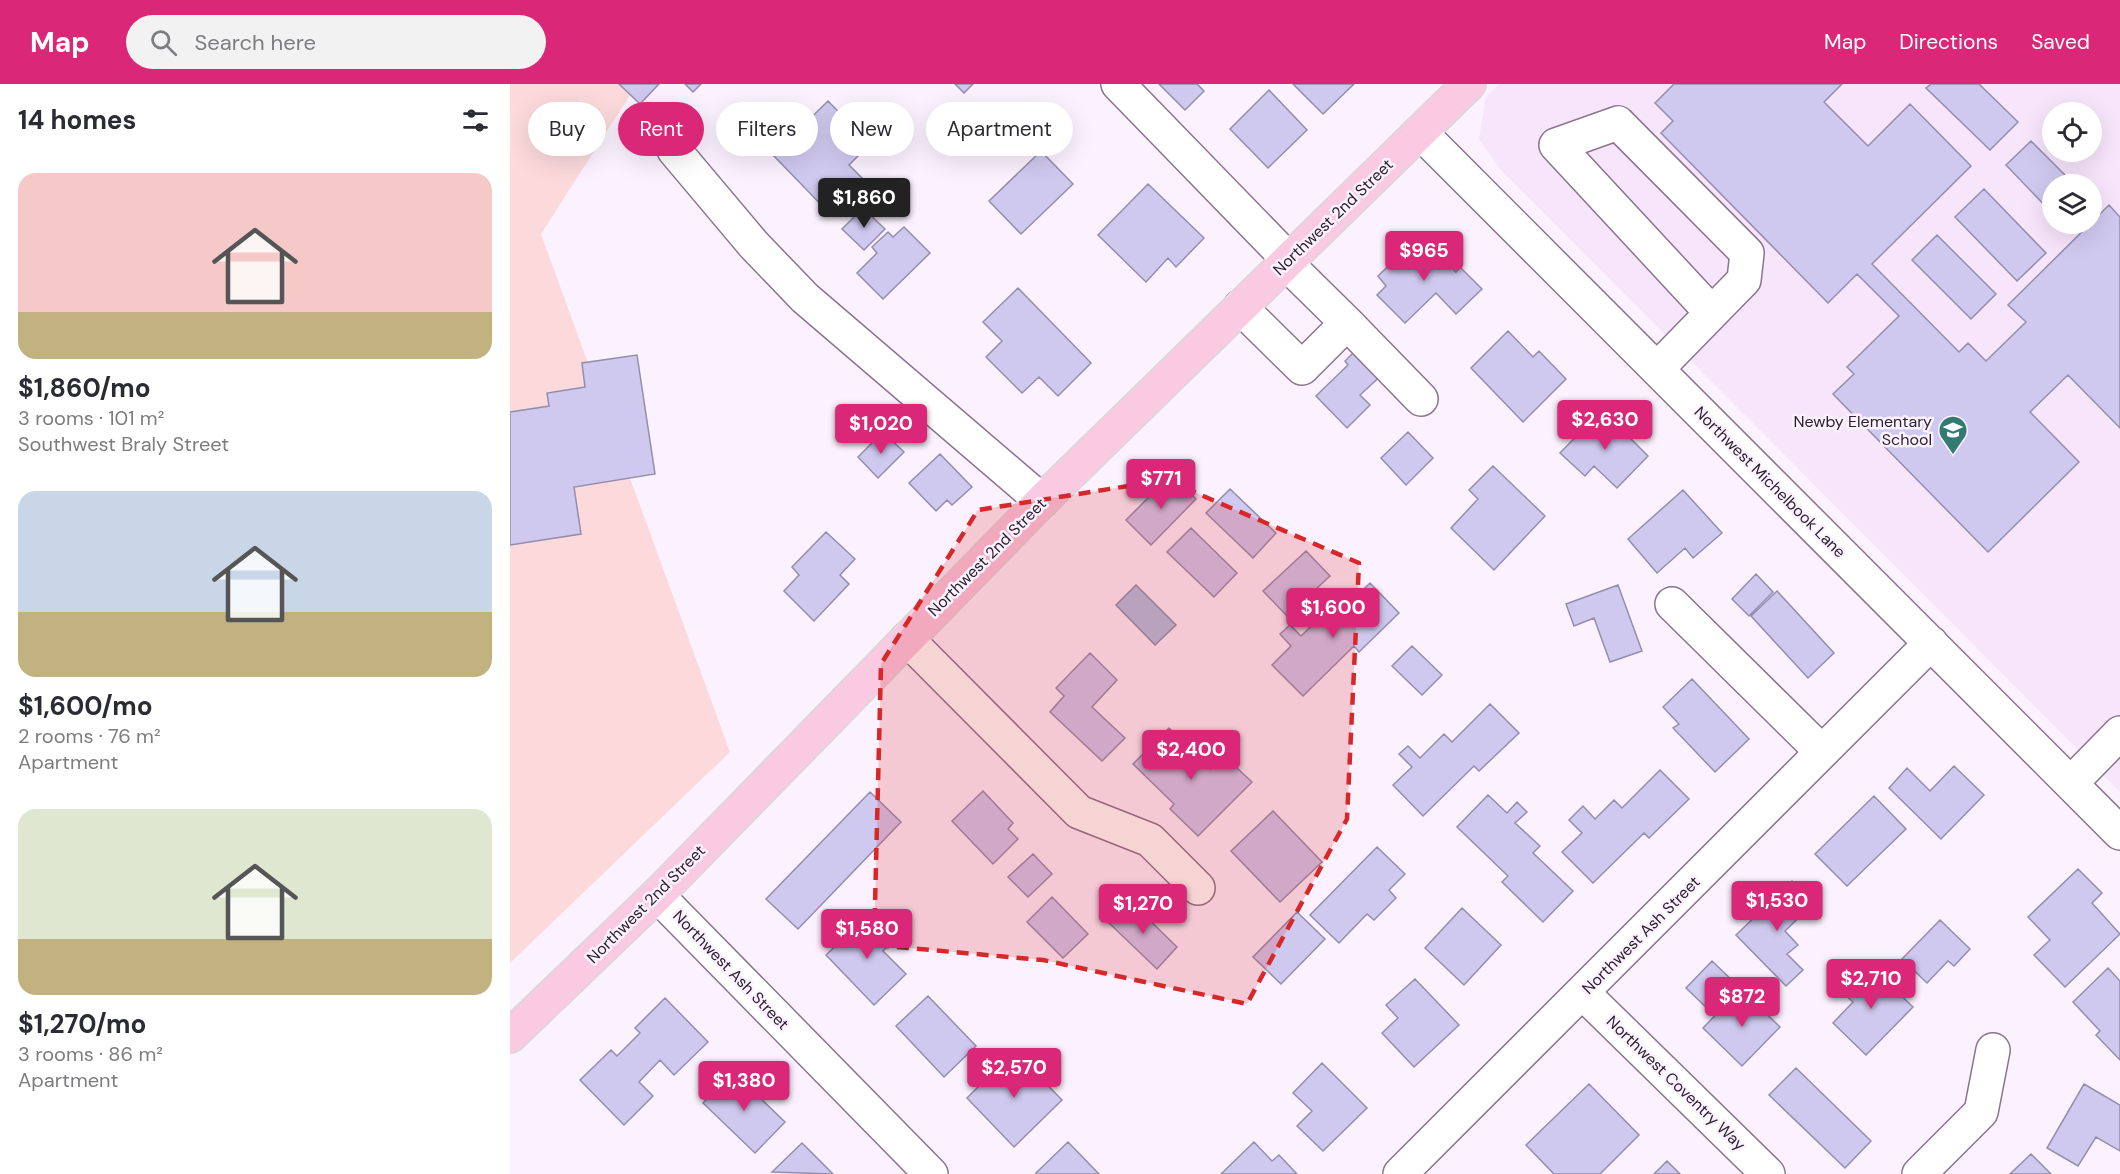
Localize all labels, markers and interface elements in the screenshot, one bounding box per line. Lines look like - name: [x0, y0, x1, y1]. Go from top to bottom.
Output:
- search box: [126, 15, 546, 69]
- text: Map: [30, 24, 90, 61]
- icon: search: [147, 26, 180, 59]
- text: Search here: [195, 28, 316, 57]
- text: Map: [1824, 28, 1866, 56]
- text: Directions: [1899, 28, 1998, 56]
- text: Saved: [2031, 28, 2090, 56]
- chip: Buy: [528, 102, 606, 156]
- chip: Rent: [618, 102, 704, 156]
- chip: Filters: [716, 102, 818, 156]
- chip: New: [830, 102, 914, 156]
- chip: Apartment: [926, 102, 1073, 156]
- map controls: [2042, 102, 2102, 234]
- button: locate: [2042, 102, 2102, 162]
- text: 14 homes: [18, 103, 136, 137]
- icon: filters: [459, 104, 492, 137]
- street label: Northwest 2nd Street: [1268, 154, 1398, 280]
- button: layers: [2042, 174, 2102, 234]
- pin: $1,860: [815, 178, 913, 229]
- text: $1,860: [832, 184, 896, 210]
- icon: home: [201, 212, 309, 320]
- pin: $965: [1388, 231, 1460, 282]
- text: $965: [1399, 237, 1449, 263]
- text: $1,860/mo: [18, 371, 151, 405]
- pin: $2,630: [1556, 400, 1654, 451]
- street label: Northwest Michelbook Lane: [1690, 402, 1850, 562]
- pin: $1,020: [832, 404, 930, 455]
- text: 3 rooms · 101 m²: [18, 405, 164, 431]
- text: $2,630: [1571, 406, 1639, 432]
- text: $1,020: [849, 410, 913, 436]
- place label: Newby Elementary School: [1793, 411, 1932, 450]
- school or university icon: Newby Elementary School: [1937, 414, 1969, 456]
- text: Southwest Braly Street: [18, 431, 229, 457]
- pin: $771: [1125, 459, 1197, 510]
- text: $771: [1140, 465, 1182, 491]
- street label: Northwest 2nd Street: [923, 493, 1051, 621]
- icon: home: [201, 530, 309, 638]
- pin: $1,600: [1284, 588, 1382, 639]
- text: $1,600: [1300, 594, 1366, 620]
- text: $1,600/mo: [18, 689, 153, 723]
- text: 2 rooms · 76 m²: [18, 723, 161, 749]
- pin: $2,400: [1142, 730, 1240, 781]
- text: $2,400: [1156, 736, 1226, 762]
- text: Apartment: [18, 749, 118, 775]
- street label: Northwest 2nd Street: [582, 840, 710, 968]
- icon: home: [201, 848, 309, 956]
- street label: Northwest Ash Street: [1578, 872, 1704, 998]
- pin: $1,530: [1728, 881, 1826, 932]
- pin: $1,270: [1094, 884, 1192, 935]
- text: $1,530: [1746, 887, 1808, 913]
- text: $1,270: [1113, 890, 1173, 916]
- street label: Northwest Ash Street: [668, 906, 794, 1034]
- pin: $1,580: [818, 909, 916, 960]
- text: $1,580: [835, 915, 899, 941]
- pin: $2,710: [1822, 959, 1920, 1010]
- text: $2,710: [1840, 965, 1902, 991]
- pin: $872: [1706, 977, 1778, 1028]
- text: $872: [1719, 983, 1765, 1009]
- text: $1,270/mo: [18, 1007, 146, 1041]
- street label: Northwest Coventry Way: [1602, 1011, 1750, 1155]
- text: 3 rooms · 86 m²: [18, 1041, 163, 1067]
- pin: $2,570: [965, 1048, 1063, 1099]
- text: $2,570: [981, 1054, 1047, 1080]
- pin: $1,380: [695, 1061, 793, 1112]
- text: Apartment: [18, 1067, 118, 1093]
- text: $1,380: [712, 1067, 776, 1093]

